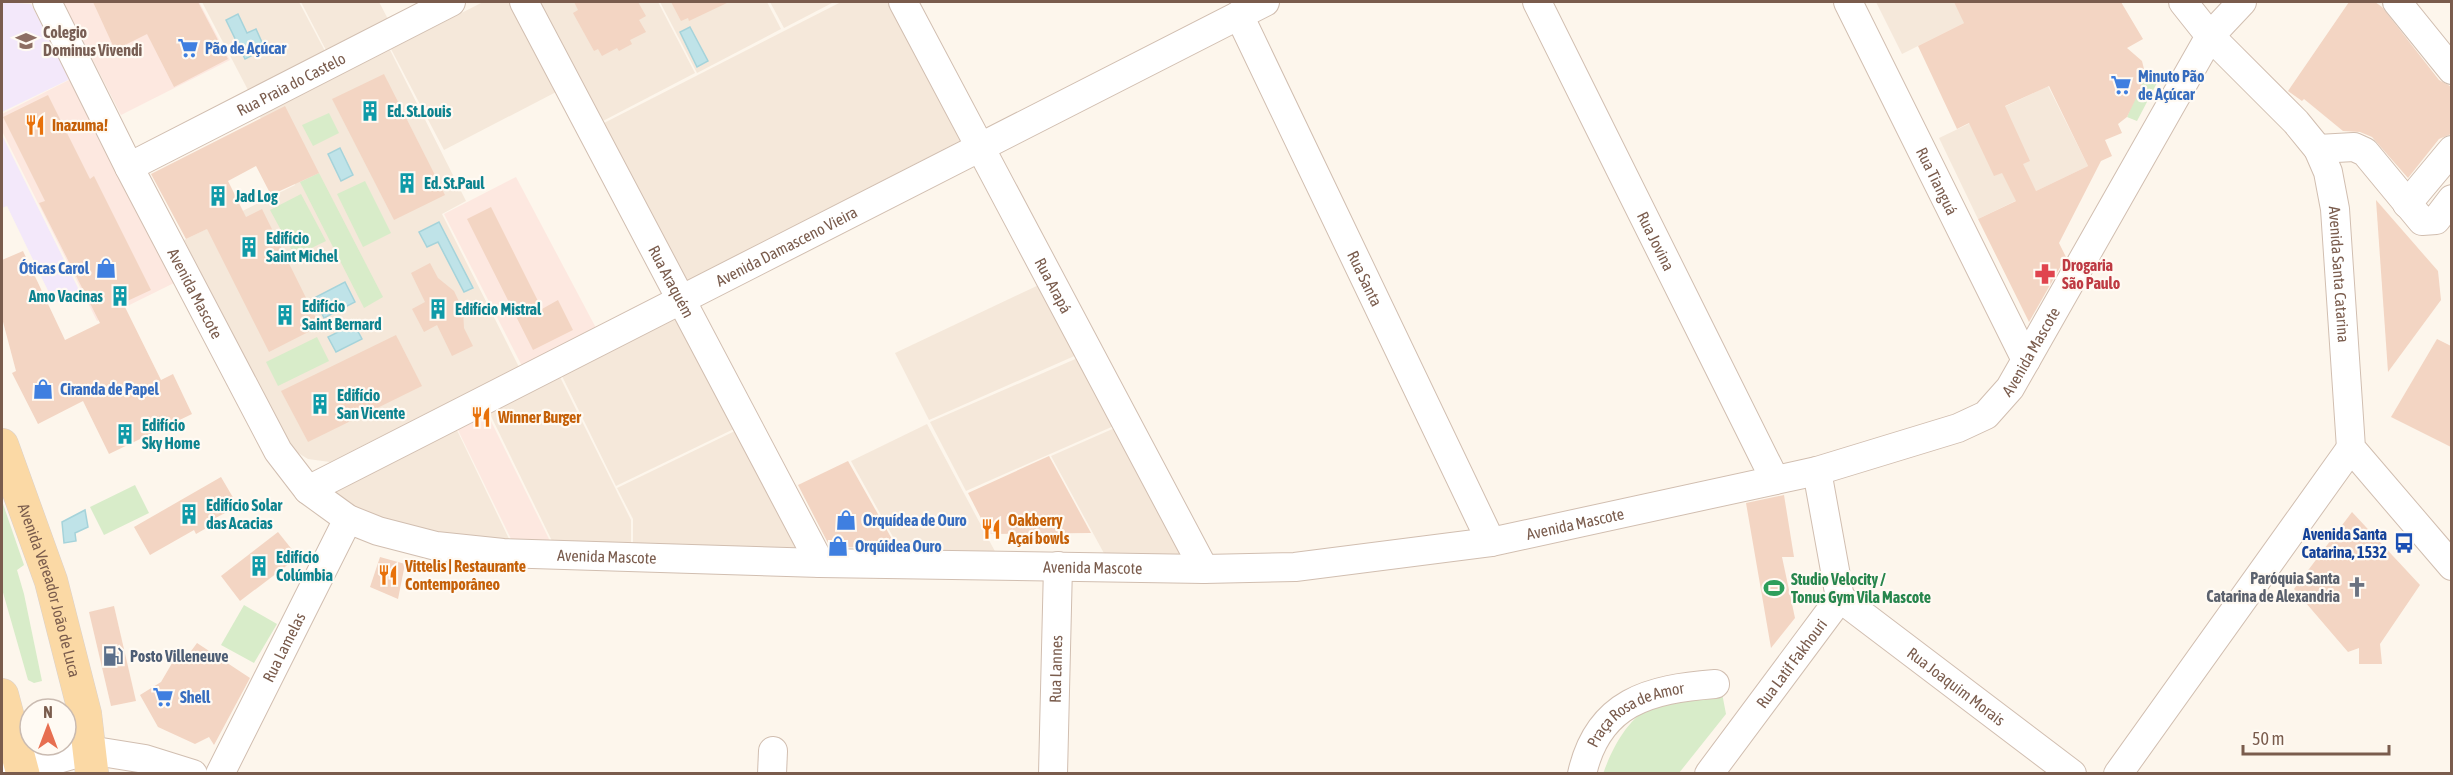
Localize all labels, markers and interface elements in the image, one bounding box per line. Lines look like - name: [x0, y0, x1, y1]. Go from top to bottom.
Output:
- place label: Colegio Dominus Vivendi: [43, 23, 143, 59]
- school or university icon: Colegio Dominus Vivendi: [14, 29, 38, 53]
- supermarket icon: Pão de Açúcar: [176, 36, 200, 60]
- place label: Pão de Açúcar: [205, 39, 287, 57]
- street label: Rua Praia do Castelo: [234, 49, 348, 119]
- place label: Minuto Pão de Açúcar: [2138, 67, 2205, 103]
- supermarket icon: Minuto Pão de Açúcar: [2109, 73, 2133, 97]
- building icon: Ed. St.Louis: [358, 99, 382, 123]
- place label: Ed. St.Louis: [387, 102, 452, 120]
- restaurant icon: Inazuma!: [23, 113, 47, 137]
- place label: Inazuma!: [52, 116, 108, 134]
- street label: Rua Tianguá: [1913, 144, 1961, 218]
- building icon: Ed. St.Paul: [395, 171, 419, 195]
- place label: Ed. St.Paul: [424, 174, 485, 192]
- building icon: Jad Log: [206, 184, 230, 208]
- place label: Jad Log: [234, 187, 278, 205]
- street label: Avenida Damasceno Vieira: [713, 203, 860, 290]
- street label: Avenida Santa Catarina: [2326, 205, 2353, 343]
- street label: Rua Jovina: [1634, 209, 1678, 273]
- place label: Edifício Saint Michel: [266, 229, 339, 265]
- building icon: Edifício Saint Michel: [237, 235, 261, 259]
- street label: Rua Araquém: [645, 242, 698, 321]
- street label: Avenida Mascote: [164, 245, 226, 342]
- street label: Rua Santa: [1344, 248, 1386, 309]
- street label: Rua Arapá: [1031, 255, 1076, 316]
- shop icon: Óticas Carol: [94, 256, 118, 280]
- place label: Drogaria São Paulo: [2062, 256, 2121, 292]
- place label: Óticas Carol: [19, 259, 90, 277]
- pharmacy icon: Drogaria São Paulo: [2033, 262, 2057, 286]
- building icon: Amo Vacinas: [108, 284, 132, 308]
- place label: Amo Vacinas: [28, 287, 103, 305]
- place label: Edifício Saint Bernard: [302, 297, 382, 333]
- building icon: Edifício Mistral: [426, 297, 450, 321]
- place label: Edifício Mistral: [455, 300, 542, 318]
- building icon: Edifício Saint Bernard: [273, 303, 297, 327]
- street label: Avenida Mascote: [1998, 304, 2063, 400]
- shop icon: Ciranda de Papel: [31, 377, 55, 401]
- place label: Ciranda de Papel: [60, 380, 160, 398]
- place label: Edifício San Vicente: [337, 386, 405, 422]
- building icon: Edifício San Vicente: [308, 392, 332, 416]
- restaurant icon: Winner Burger: [469, 405, 493, 429]
- place label: Winner Burger: [497, 408, 581, 426]
- place label: Edifício Sky Home: [142, 416, 200, 452]
- building icon: Edifício Sky Home: [113, 422, 137, 446]
- place label: Edifício Solar das Acacias: [206, 496, 282, 532]
- street label: Avenida Vereador João de Luca: [15, 501, 84, 679]
- building icon: Edifício Solar das Acacias: [177, 502, 201, 526]
- street label: Avenida Mascote: [1525, 504, 1625, 543]
- shop icon: Orquídea de Ouro: [834, 508, 858, 532]
- place label: Orquídea de Ouro: [863, 511, 967, 529]
- place label: Oakberry Açaí bowls: [1007, 511, 1070, 547]
- restaurant icon: Oakberry Açaí bowls: [979, 517, 1003, 541]
- place label: Avenida Santa Catarina, 1532: [2302, 525, 2387, 561]
- bus stop icon: Avenida Santa Catarina, 1532: [2392, 531, 2416, 555]
- shop icon: Orqúidea Ouro: [826, 534, 850, 558]
- place label: Orqúidea Ouro: [855, 537, 942, 555]
- street label: Avenida Mascote: [557, 546, 657, 567]
- place label: Edifício Colúmbia: [276, 548, 333, 584]
- building icon: Edifício Colúmbia: [247, 554, 271, 578]
- place label: Vittelis | Restaurante Contemporâneo: [404, 557, 526, 593]
- street label: Avenida Mascote: [1043, 557, 1142, 577]
- restaurant icon: Vittelis | Restaurante Contemporâneo: [376, 563, 400, 587]
- place label: Paróquia Santa Catarina de Alexandria: [2206, 569, 2340, 605]
- place label: Studio Velocity / Tonus Gym Vila Mascote: [1791, 570, 1931, 606]
- church icon: Paróquia Santa Catarina de Alexandria: [2345, 575, 2369, 599]
- sports icon: Studio Velocity / Tonus Gym Vila Mascote: [1762, 576, 1786, 600]
- street label: Rua Lamelas: [259, 609, 309, 685]
- street label: Rua Latif Fakhouri: [1753, 615, 1830, 711]
- street label: Rua Lannes: [1046, 635, 1065, 703]
- street label: Rua Joaquim Morais: [1904, 643, 2009, 729]
- fuel station icon: Posto Villeneuve: [101, 644, 125, 668]
- place label: Posto Villeneuve: [130, 647, 229, 665]
- street label: Praça Rosa de Amor: [1583, 678, 1685, 750]
- supermarket icon: Shell: [151, 685, 175, 709]
- place label: Shell: [180, 688, 211, 706]
- north arrow: [18, 697, 78, 757]
- text: N: [43, 703, 53, 721]
- scale bar: [2243, 718, 2388, 756]
- text: 50 m: [2252, 728, 2284, 749]

